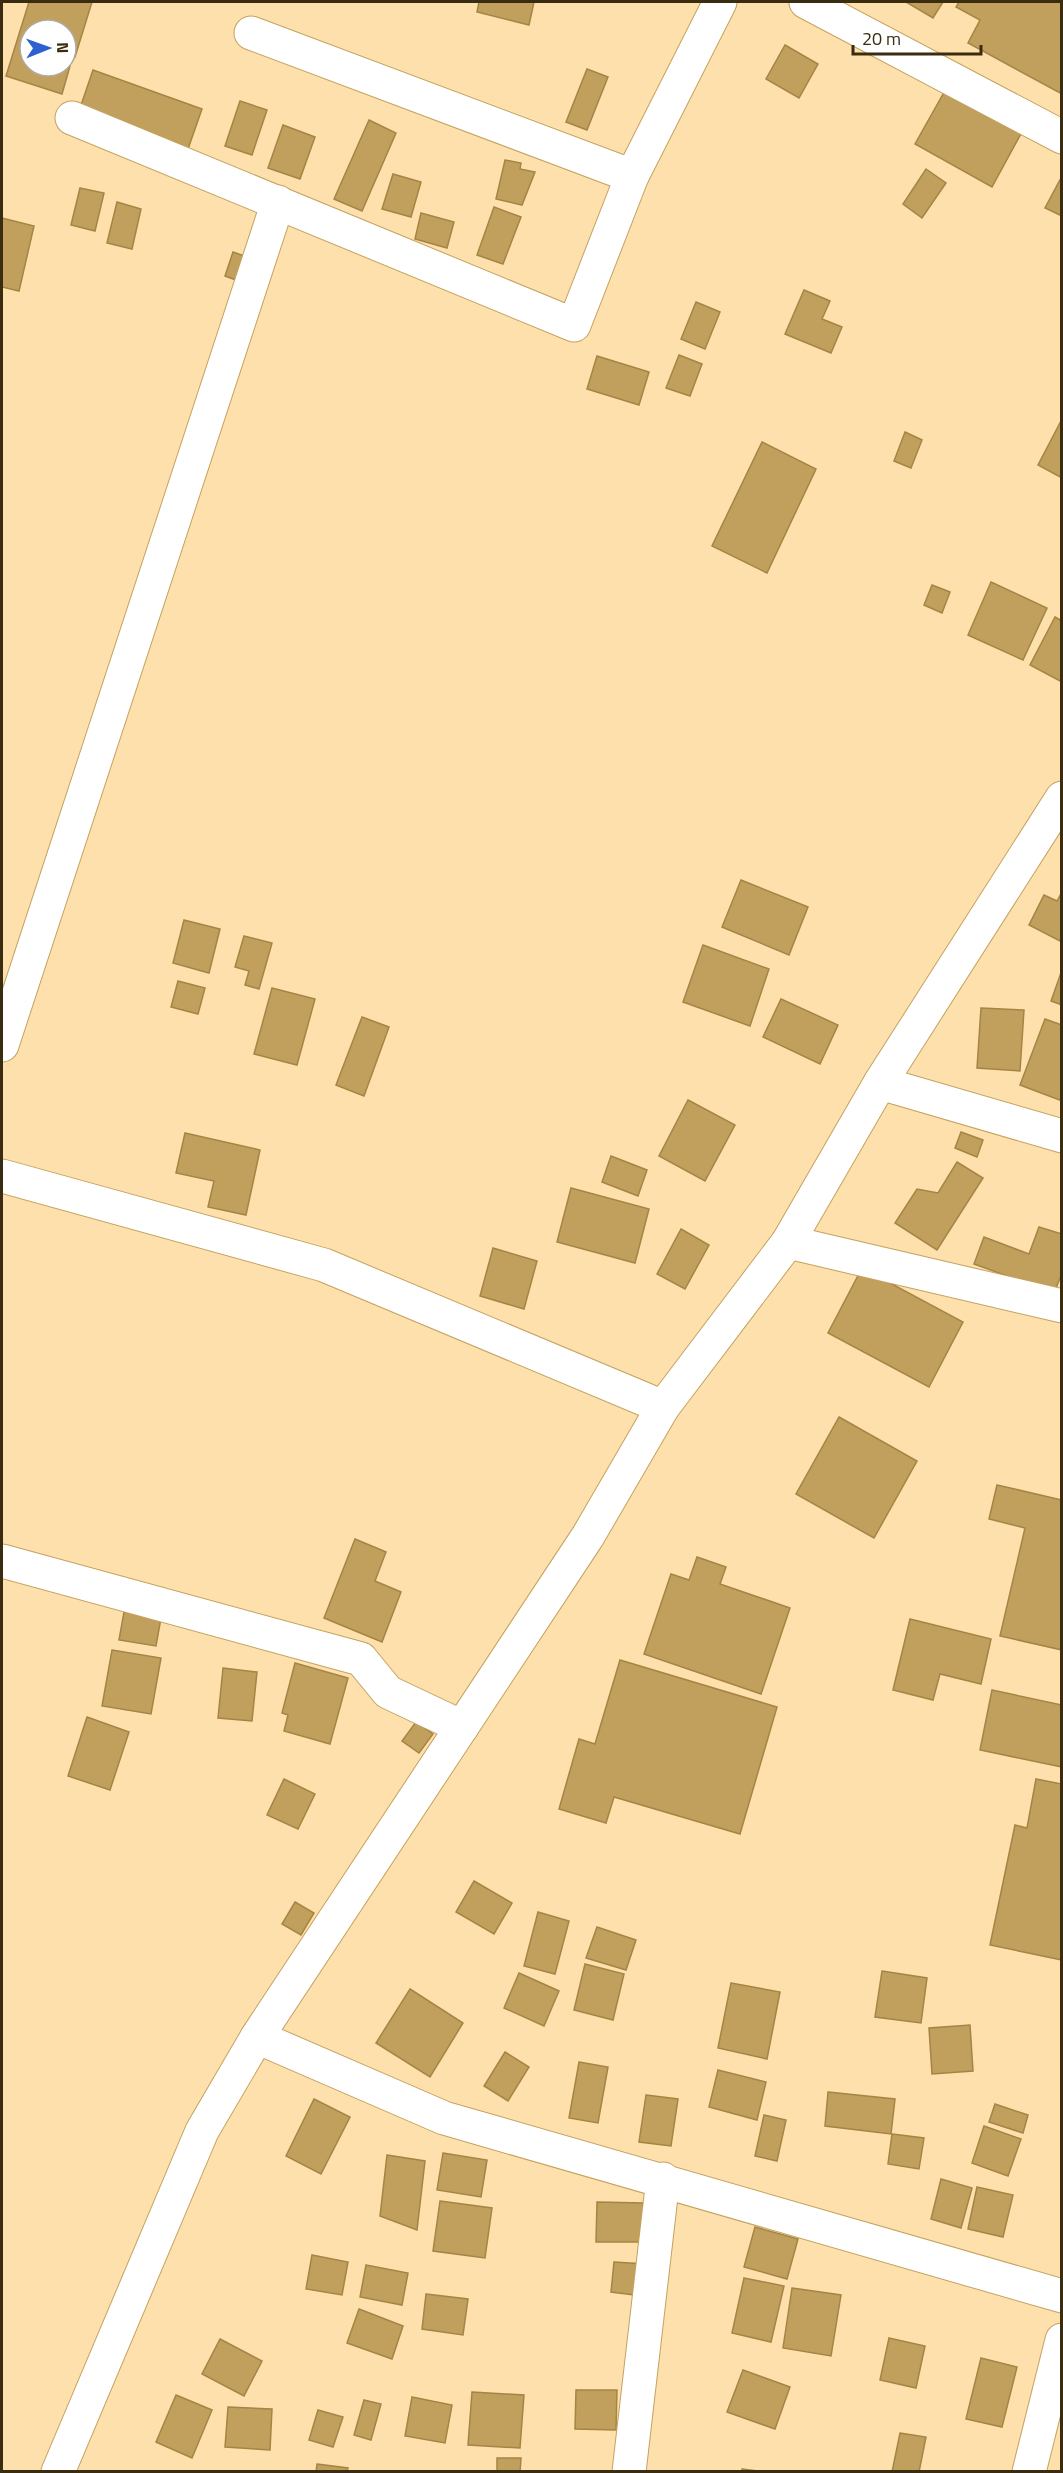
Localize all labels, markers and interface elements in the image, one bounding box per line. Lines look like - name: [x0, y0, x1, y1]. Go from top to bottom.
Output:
- north arrow: [18, 18, 78, 78]
- scale bar: [853, 18, 980, 56]
- text: 20 m: [862, 25, 901, 52]
- text: N: [51, 42, 75, 53]

